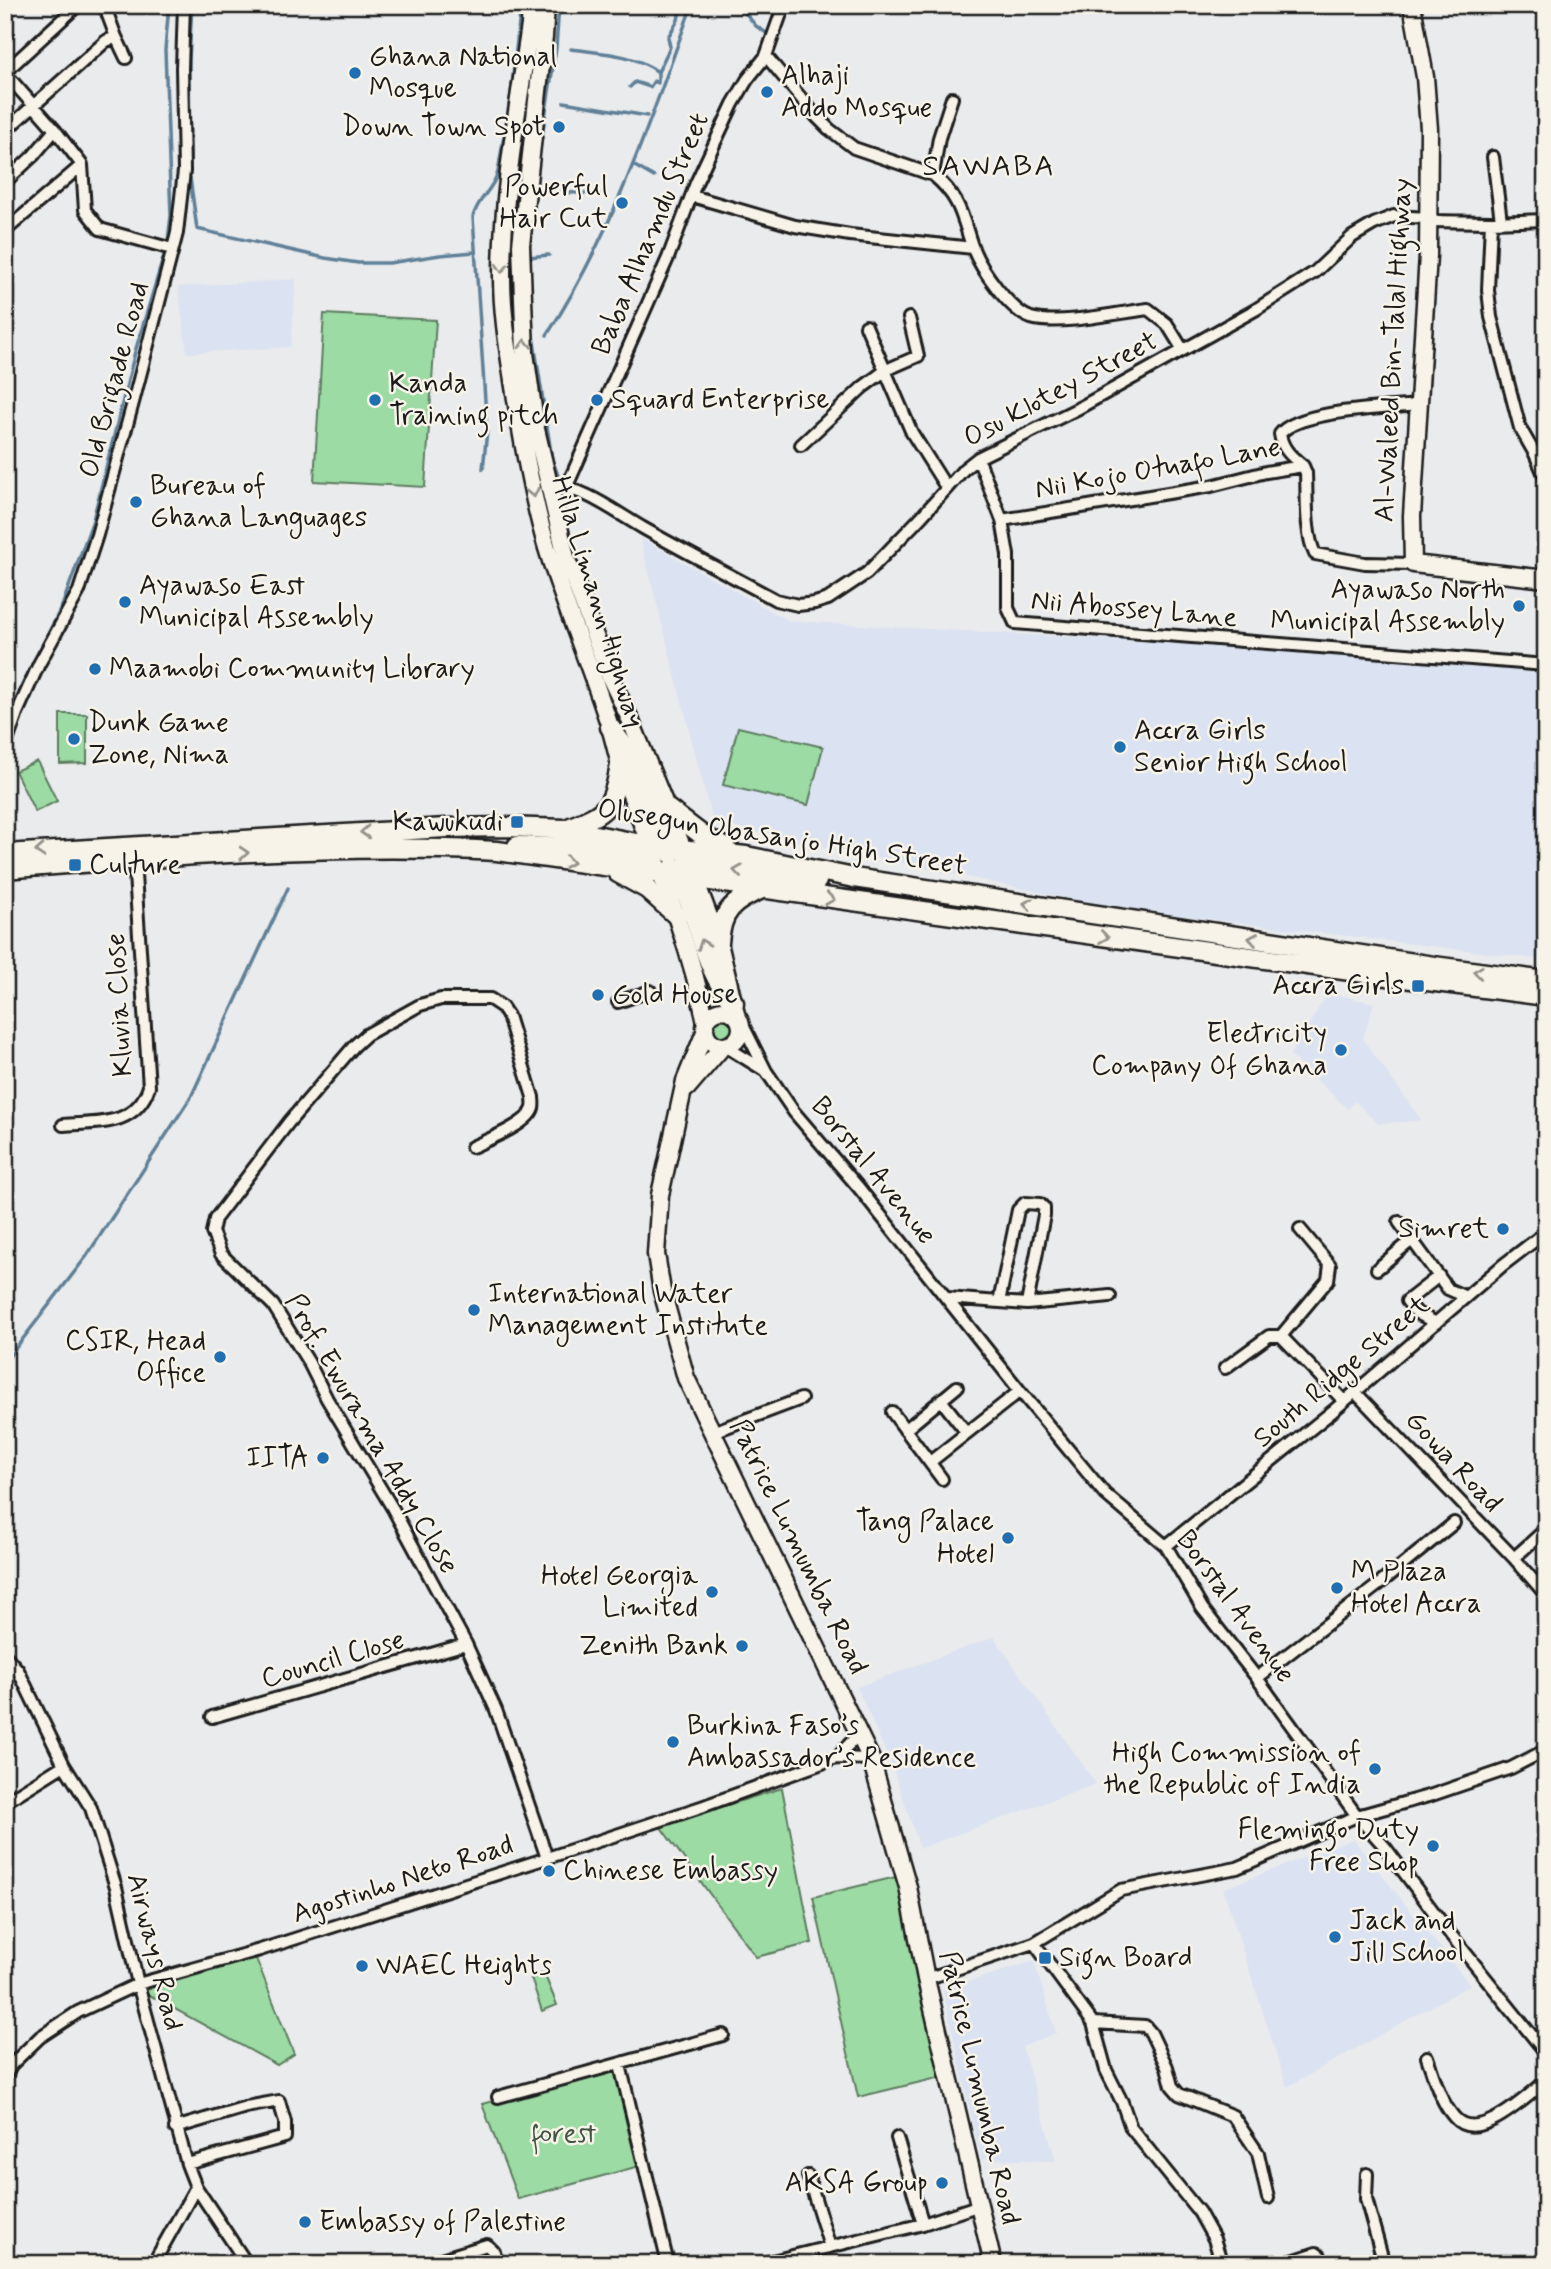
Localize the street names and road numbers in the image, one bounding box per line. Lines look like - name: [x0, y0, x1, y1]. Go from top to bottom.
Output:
- street label: Baba Alhamdu Street: [583, 107, 719, 361]
- street label: Al-Waleed Bin-Talal Highway: [1367, 177, 1424, 523]
- street label: Old Brigade Road: [71, 278, 162, 483]
- street label: Osu Klotey Street: [957, 323, 1165, 457]
- street label: Nii Kojo Otuafo Lane: [1032, 429, 1284, 511]
- street label: Hilla Limann Highway: [539, 472, 653, 733]
- street label: Nii Abossey Lane: [1029, 583, 1239, 637]
- street label: Olusegun Obasanjo High Street: [594, 791, 969, 887]
- street label: Kluvia Close: [98, 932, 142, 1078]
- street label: Borstal Avenue: [802, 1089, 944, 1253]
- street label: Prof. Ewurama Addy Close: [275, 1287, 467, 1581]
- street label: South Ridge Street: [1246, 1287, 1440, 1458]
- street label: Gowa Road: [1396, 1403, 1510, 1521]
- street label: Patrice Lumumba Road: [720, 1413, 876, 1681]
- street label: Borstal Avenue: [1167, 1523, 1303, 1691]
- street label: Council Close: [257, 1622, 409, 1698]
- street label: Agostinho Neto Road: [288, 1827, 518, 1933]
- street label: Airways Road: [117, 1869, 191, 2035]
- street label: Patrice Lumumba Road: [930, 1948, 1028, 2228]

